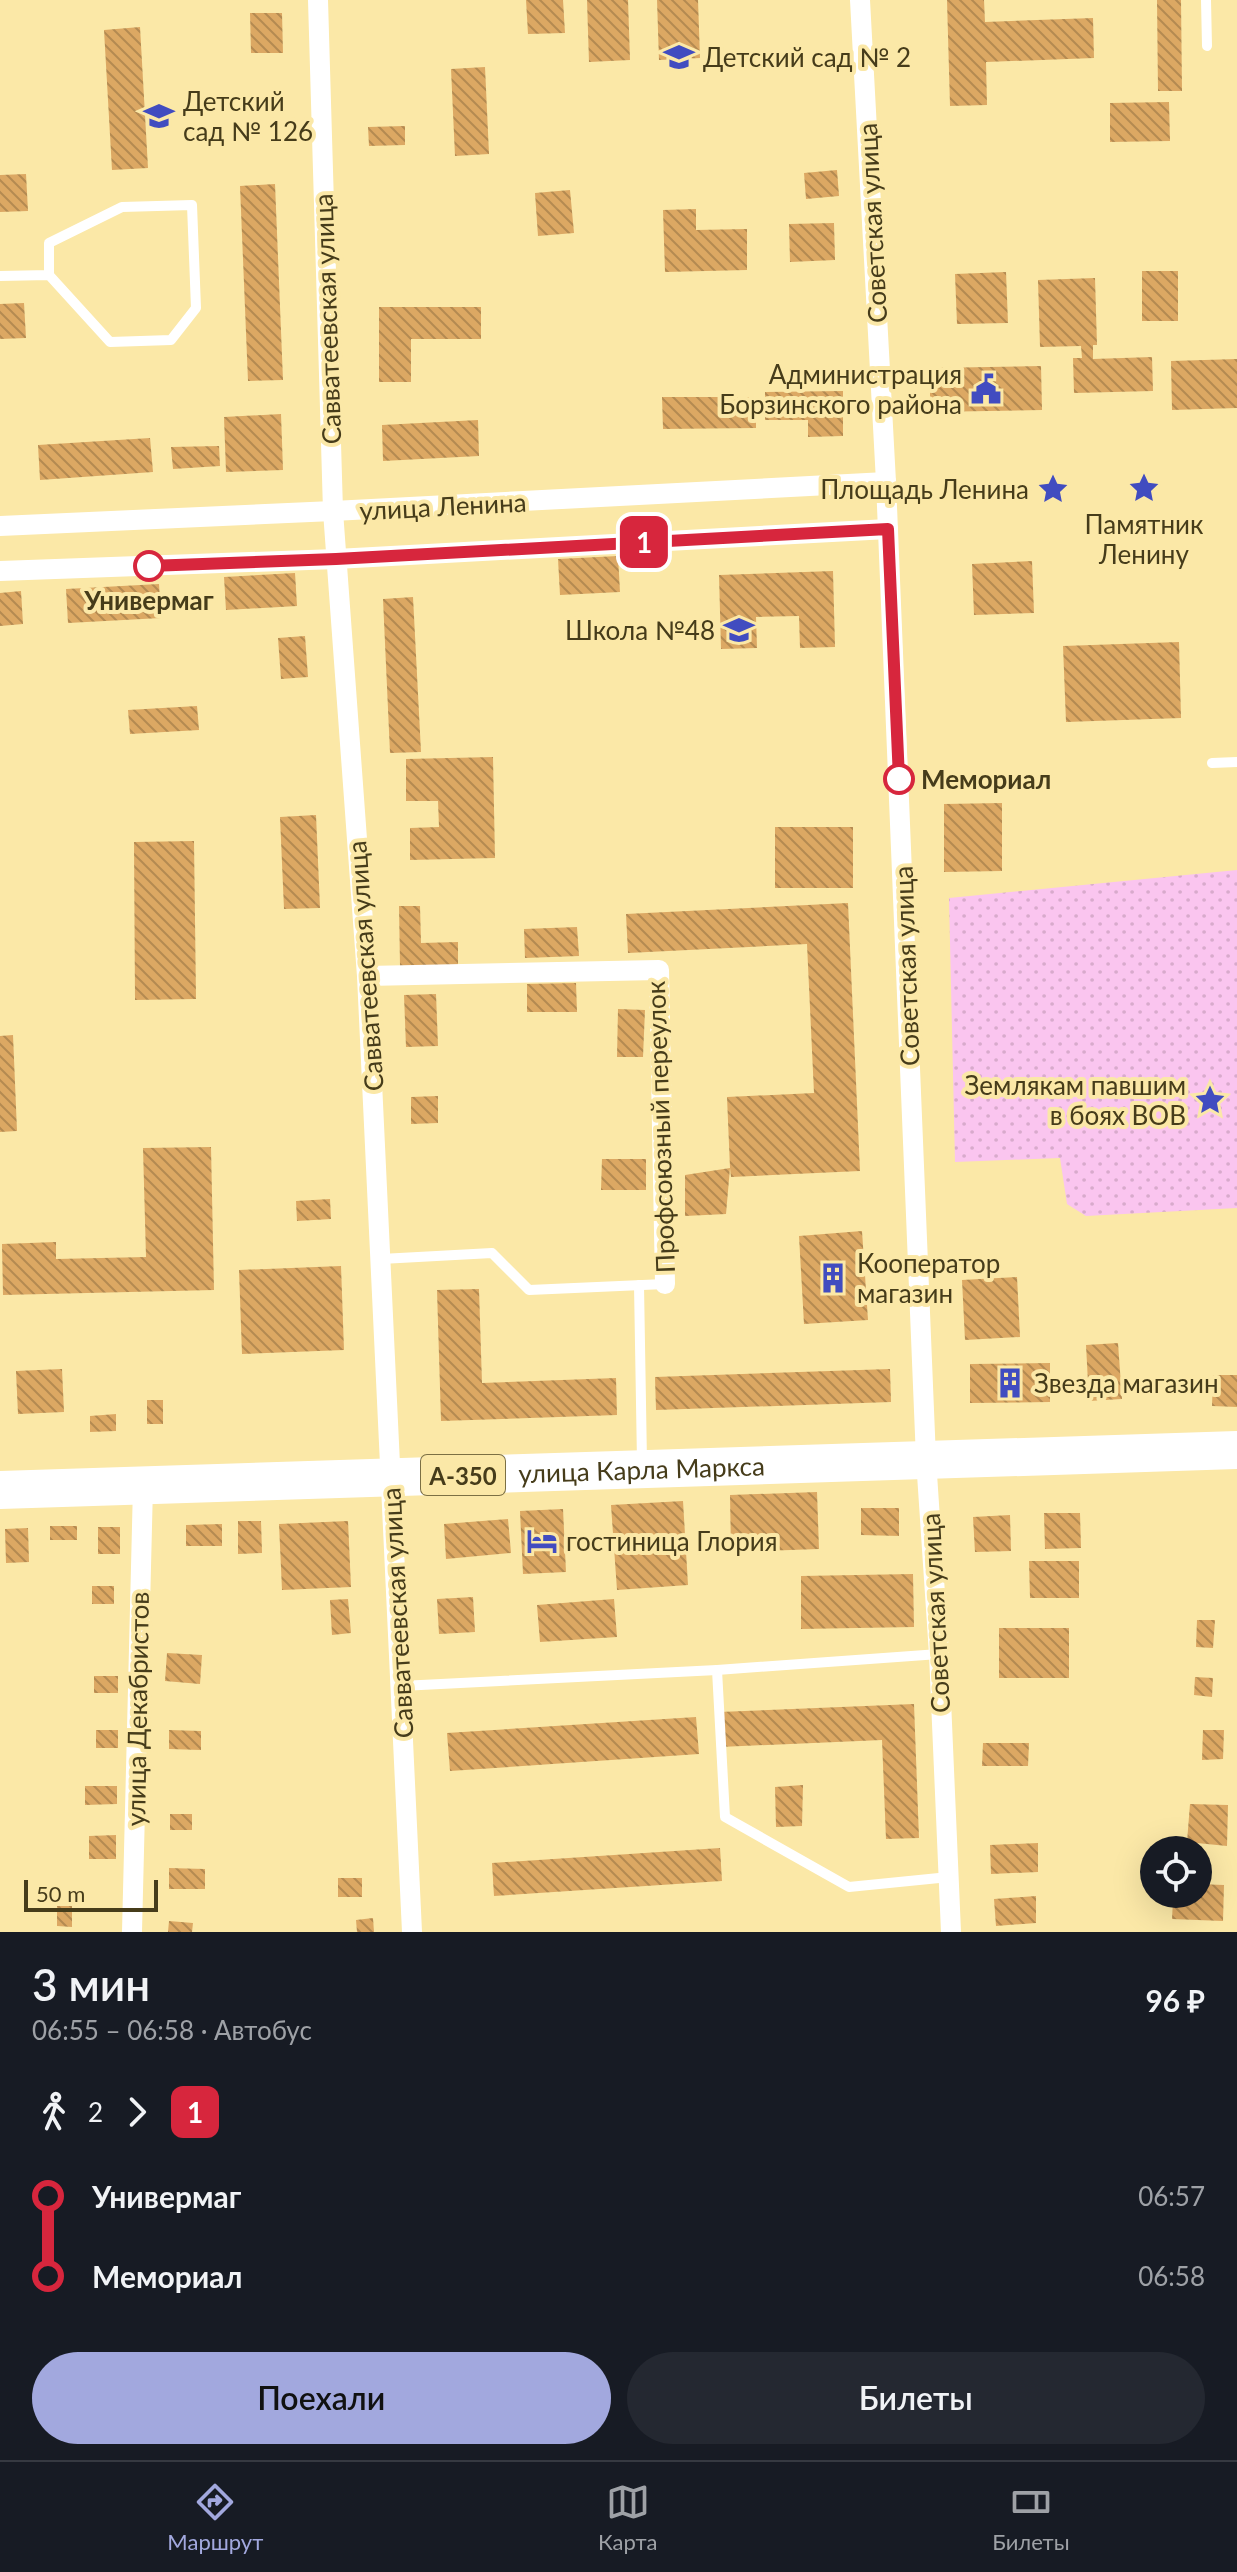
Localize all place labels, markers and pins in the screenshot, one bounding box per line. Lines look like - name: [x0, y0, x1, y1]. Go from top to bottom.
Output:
- school or university icon: Детский сад № 2: [662, 40, 696, 74]
- place label: Детский сад № 2: [703, 41, 911, 73]
- place label: Детский сад № 126: [183, 85, 313, 147]
- school or university icon: Детский сад № 126: [142, 99, 176, 133]
- place label: Администрация Борзинского района: [719, 358, 962, 420]
- public building icon: Администрация Борзинского района: [969, 372, 1003, 406]
- place icon: Памятник Ленину: [1127, 471, 1161, 505]
- place icon: Площадь Ленина: [1036, 472, 1070, 506]
- place label: Площадь Ленина: [820, 473, 1029, 505]
- place label: Памятник Ленину: [1084, 508, 1204, 570]
- marker: Универмаг: [134, 551, 164, 581]
- place label: Универмаг: [83, 584, 214, 616]
- school or university icon: Школа №48: [722, 613, 756, 647]
- place label: Школа №48: [565, 614, 715, 646]
- place label: Мемориал: [921, 763, 1051, 795]
- marker: Мемориал: [884, 764, 914, 794]
- place label: Землякам павшим в боях ВОВ: [965, 1069, 1186, 1131]
- place icon: Землякам павшим в боях ВОВ: [1193, 1083, 1227, 1117]
- place label: Кооператор магазин: [857, 1247, 1000, 1309]
- building icon: Кооператор магазин: [816, 1261, 850, 1295]
- building icon: Звезда магазин: [993, 1366, 1027, 1400]
- place label: Звезда магазин: [1034, 1367, 1219, 1399]
- hotel icon: гостиница Глория: [525, 1524, 559, 1558]
- place label: гостиница Глория: [566, 1525, 778, 1557]

